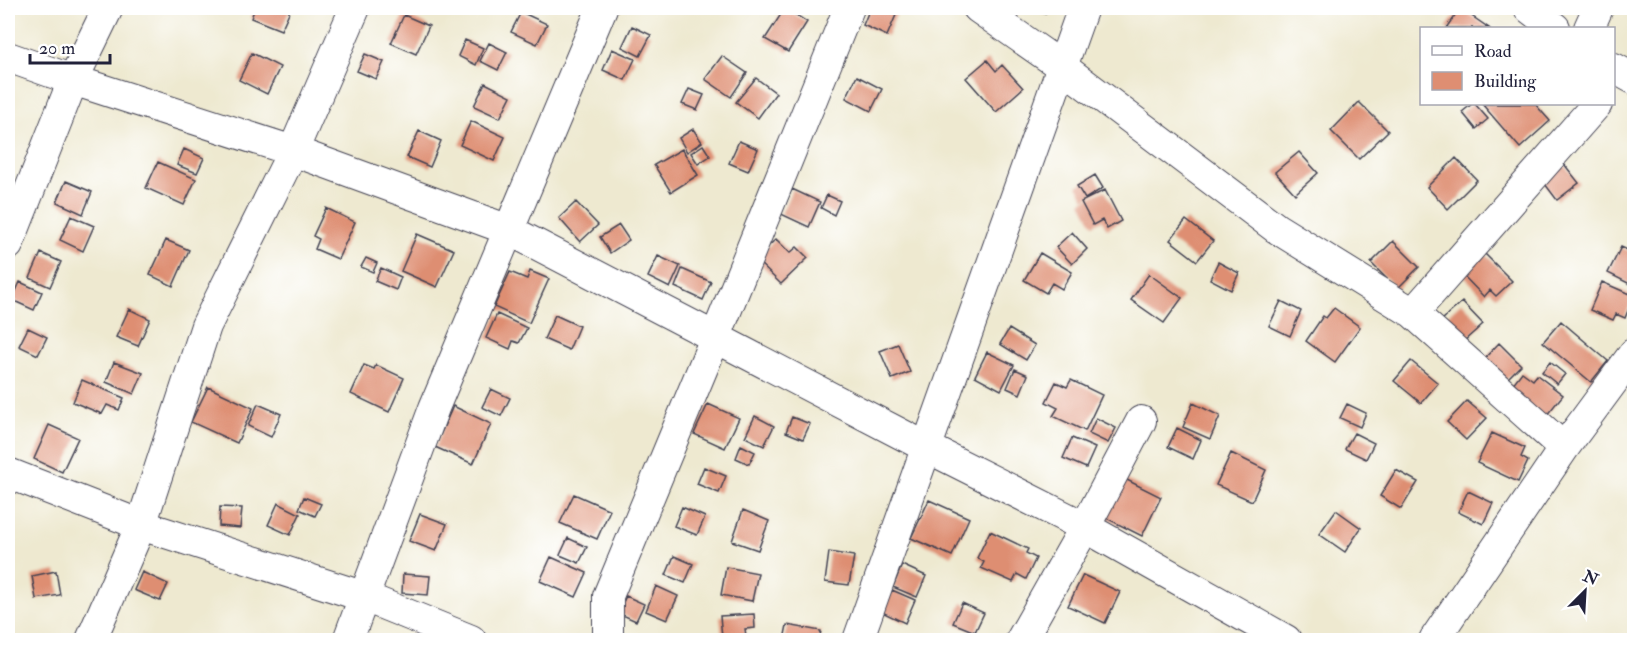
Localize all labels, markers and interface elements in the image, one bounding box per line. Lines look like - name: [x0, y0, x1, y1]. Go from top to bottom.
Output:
- scale bar: [30, 27, 110, 65]
- legend: [1420, 27, 1615, 105]
- text: 20 m: [39, 37, 75, 60]
- text: Road: [1474, 40, 1512, 63]
- text: Building: [1474, 70, 1537, 93]
- north arrow: [1555, 561, 1615, 621]
- text: N: [1579, 566, 1602, 591]

